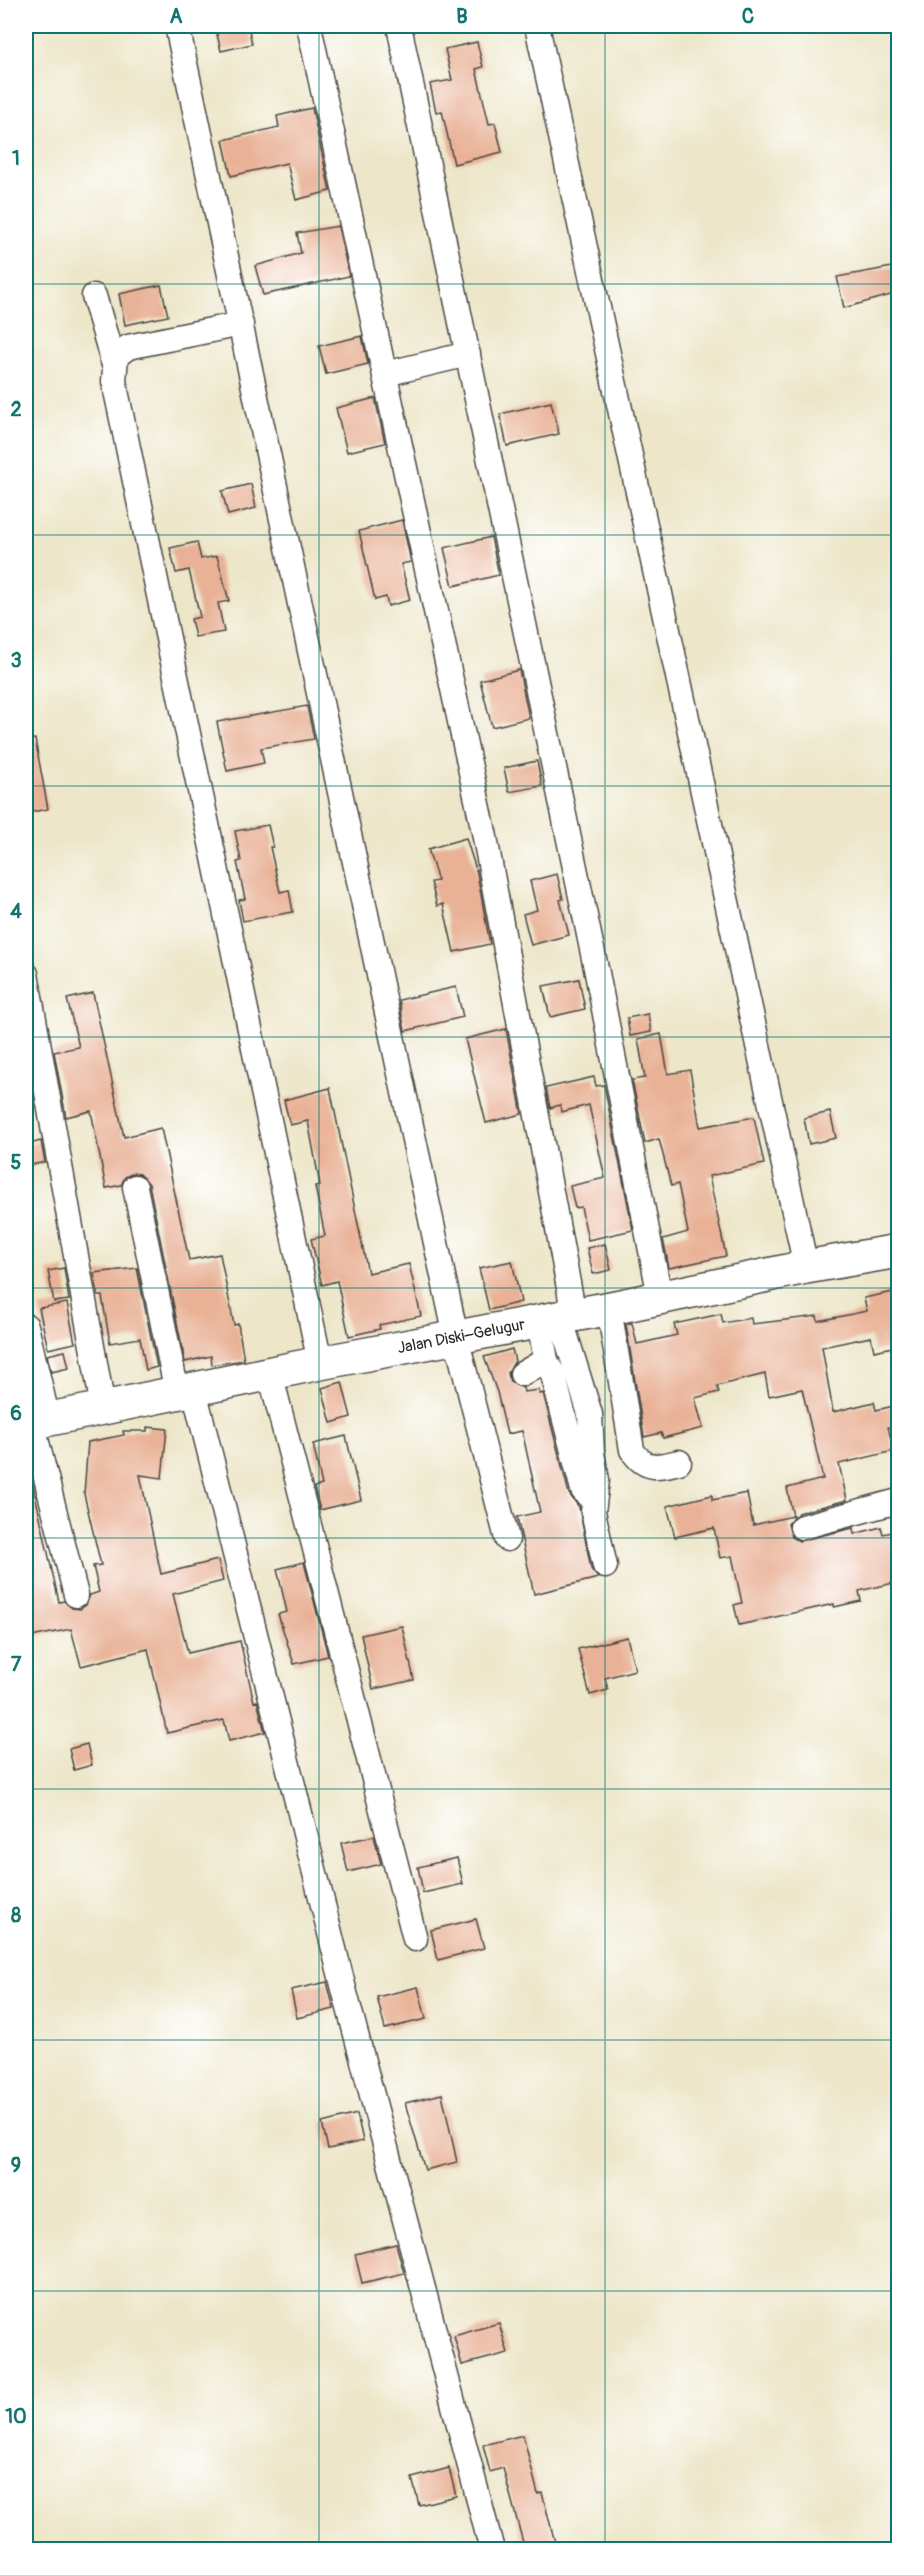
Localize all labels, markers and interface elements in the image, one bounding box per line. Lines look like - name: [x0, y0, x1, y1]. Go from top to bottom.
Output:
- text: A: [170, 4, 183, 29]
- text: B: [456, 4, 468, 29]
- text: C: [742, 4, 754, 29]
- text: 1: [12, 146, 20, 171]
- text: 2: [10, 397, 22, 422]
- text: 3: [10, 648, 22, 673]
- text: 4: [10, 899, 22, 924]
- text: 5: [11, 1150, 22, 1175]
- street label: Jalan Diski–Gelugur: [396, 1314, 527, 1358]
- text: 6: [10, 1401, 22, 1426]
- text: 7: [11, 1652, 22, 1677]
- text: 8: [11, 1903, 21, 1928]
- text: 9: [11, 2153, 21, 2178]
- text: 10: [5, 2404, 27, 2429]

